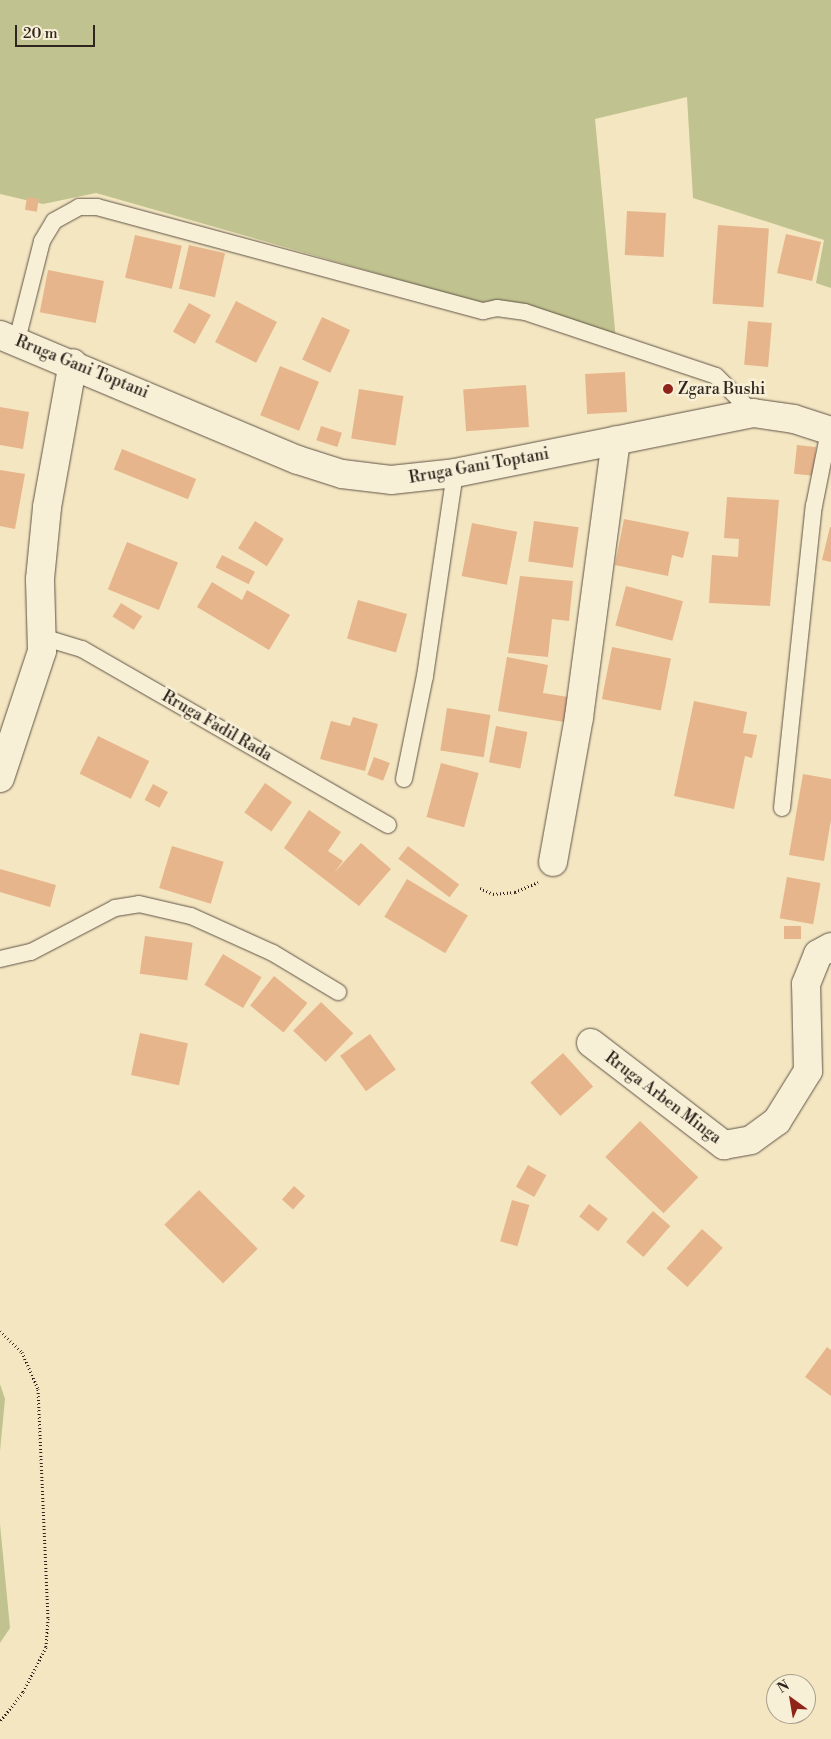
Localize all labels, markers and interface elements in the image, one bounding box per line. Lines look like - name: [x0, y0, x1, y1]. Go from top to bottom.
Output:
- scale bar: [18, 15, 98, 47]
- text: 20 m: [23, 24, 58, 43]
- street label: Rruga Gani Toptani: [13, 331, 151, 403]
- place label: Zgara Bushi: [678, 379, 765, 399]
- marker: Zgara Bushi: [662, 383, 674, 395]
- street label: Rruga Gani Toptani: [407, 444, 551, 488]
- street label: Rruga Fadil Rada: [159, 687, 275, 765]
- street label: Rruga Arben Minga: [601, 1048, 725, 1148]
- north arrow: [766, 1674, 816, 1724]
- text: N: [774, 1677, 793, 1698]

